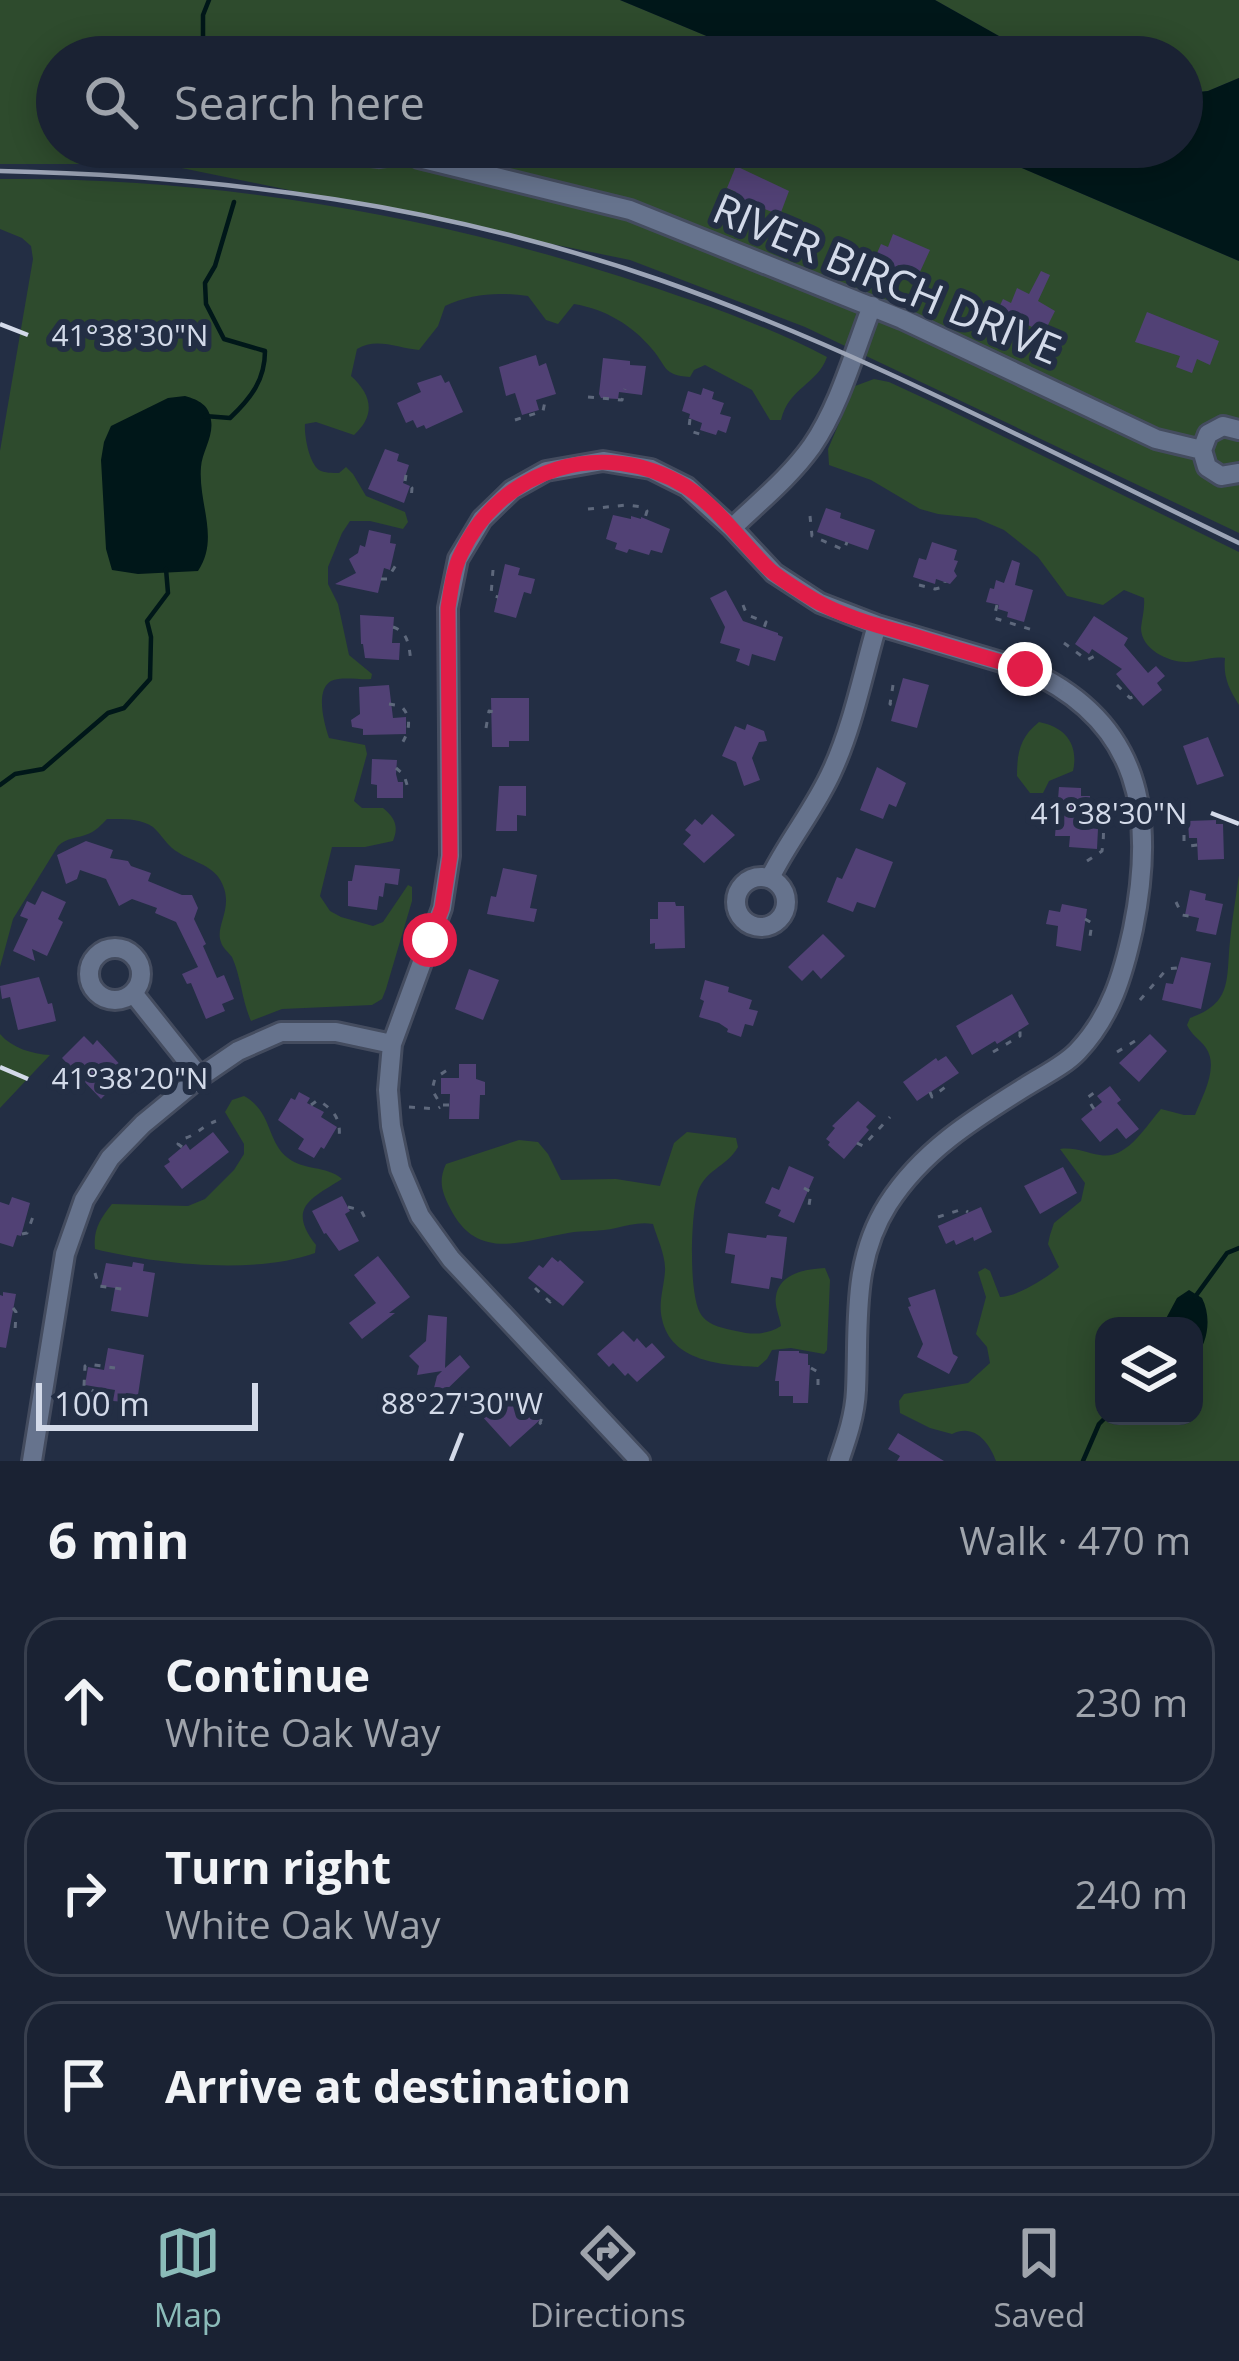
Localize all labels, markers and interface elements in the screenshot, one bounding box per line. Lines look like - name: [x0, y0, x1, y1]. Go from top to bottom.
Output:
- search box: [36, 36, 1203, 168]
- icon: search: [78, 69, 144, 135]
- text: Search here: [174, 72, 425, 133]
- street label: RIVER BIRCH DRIVE: [705, 179, 1070, 377]
- text: 41°38'30"N: [52, 314, 208, 355]
- route end: [998, 642, 1052, 696]
- text: 41°38'30"N: [1031, 792, 1187, 833]
- route start: [403, 913, 457, 967]
- text: 41°38'20"N: [52, 1057, 208, 1098]
- map controls: [1095, 1317, 1203, 1425]
- button: layers: [1095, 1317, 1203, 1425]
- scale bar: [36, 1377, 258, 1430]
- text: 100 m: [54, 1381, 150, 1426]
- text: 88°27'30"W: [381, 1382, 543, 1423]
- text: 6 min: [48, 1504, 190, 1574]
- text: Walk · 470 m: [959, 1513, 1191, 1566]
- text: Continue: [165, 1644, 370, 1705]
- icon: ahead: [51, 1668, 117, 1734]
- text: 230 m: [1075, 1675, 1188, 1728]
- text: White Oak Way: [165, 1705, 441, 1758]
- text: Turn right: [165, 1836, 391, 1897]
- icon: right: [51, 1860, 117, 1926]
- text: 240 m: [1075, 1867, 1188, 1920]
- text: White Oak Way: [165, 1897, 441, 1950]
- icon: arrive: [51, 2052, 117, 2118]
- text: Arrive at destination: [165, 2055, 631, 2116]
- tab: Map: [154, 2220, 222, 2337]
- tab: Directions: [530, 2220, 686, 2337]
- tab: Saved: [993, 2220, 1085, 2337]

